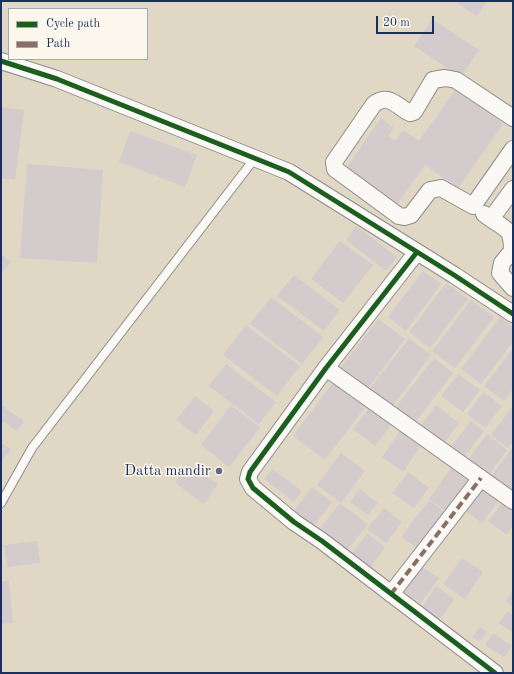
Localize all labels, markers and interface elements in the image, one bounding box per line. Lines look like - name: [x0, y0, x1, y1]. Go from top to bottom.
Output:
- legend: [8, 8, 148, 60]
- scale bar: [378, 8, 436, 34]
- text: 20 m: [383, 17, 410, 29]
- text: Cycle path: [46, 18, 100, 30]
- text: Path: [46, 38, 70, 50]
- place label: Datta mandir: [124, 462, 211, 480]
- marker: Datta mandir: [214, 466, 224, 476]

